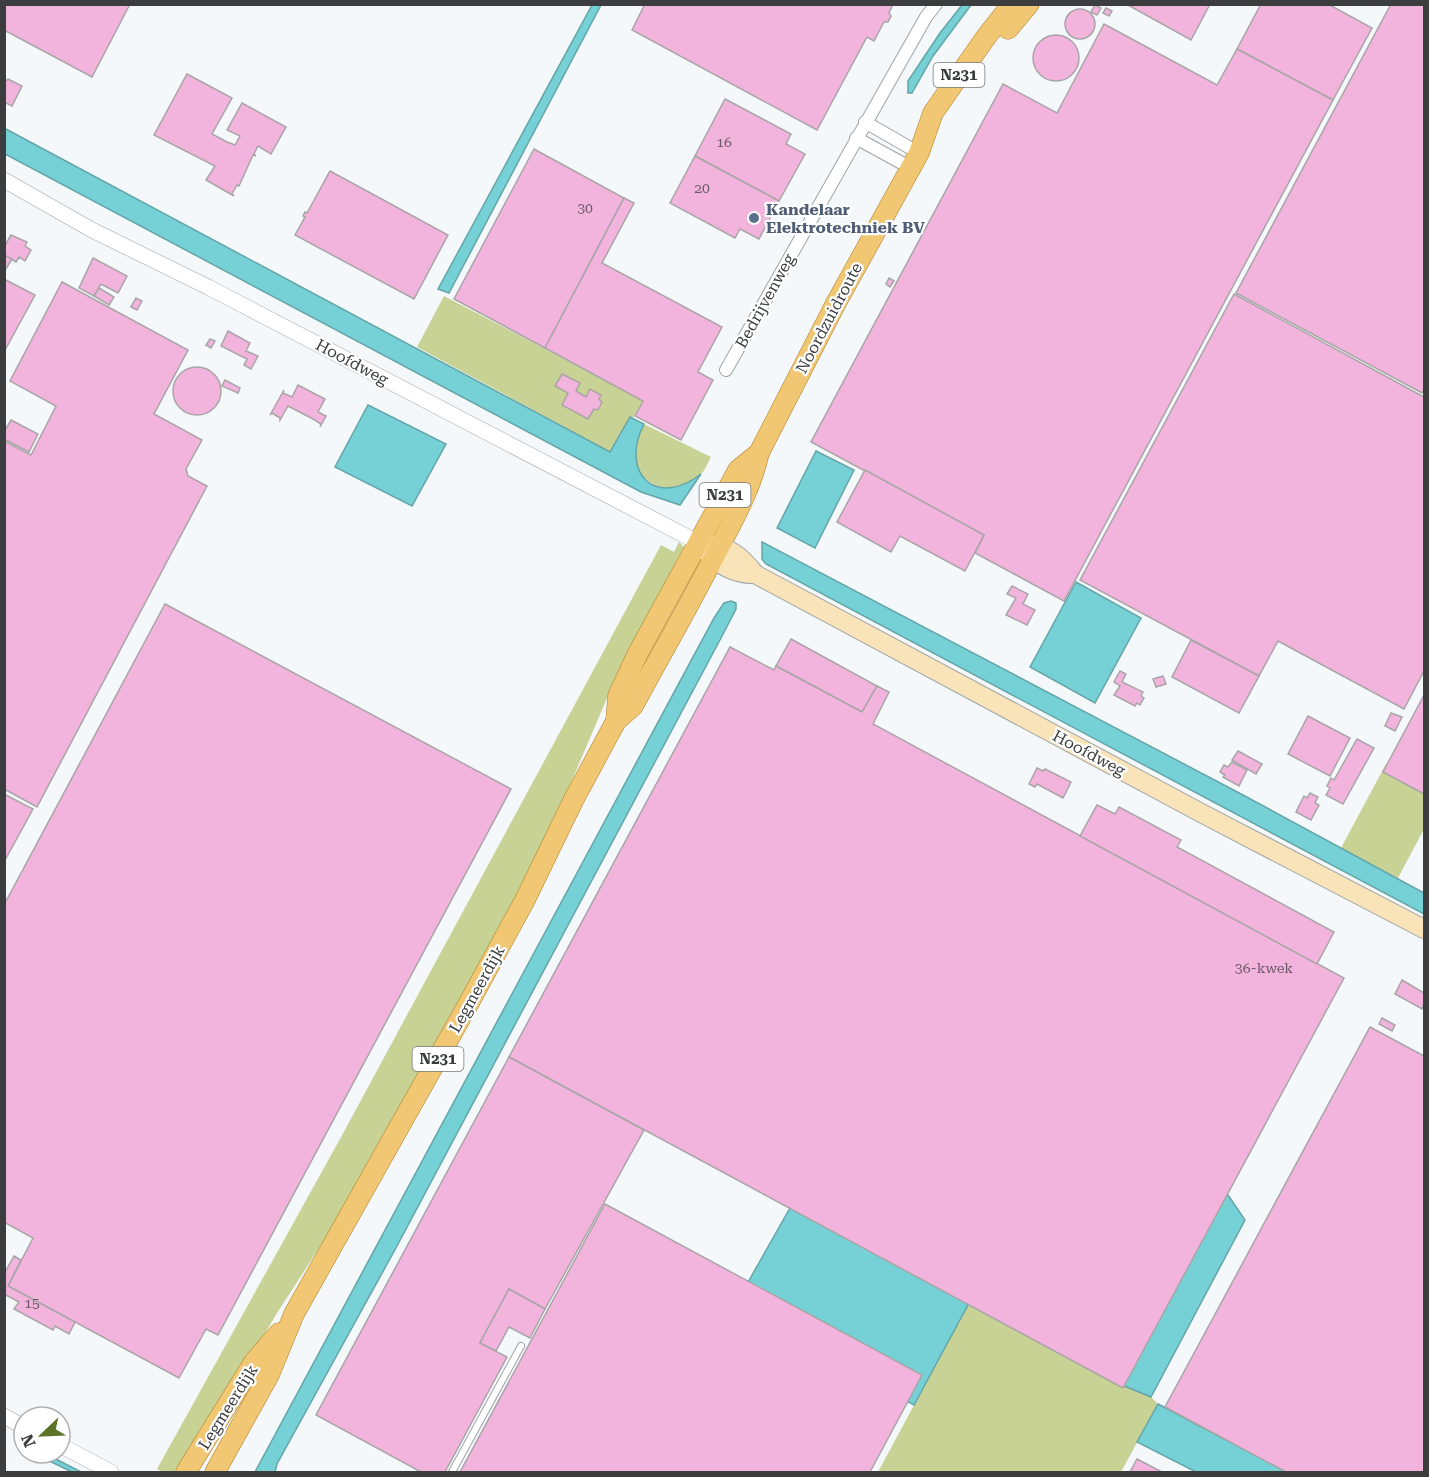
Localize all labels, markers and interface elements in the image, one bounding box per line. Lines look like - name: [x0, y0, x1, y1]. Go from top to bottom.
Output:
- road number: N231: [934, 63, 984, 87]
- house number: 16: [716, 134, 732, 150]
- house number: 20: [694, 180, 710, 196]
- house number: 30: [577, 200, 593, 216]
- place label: Kandelaar Elektrotechniek BV: [766, 200, 925, 237]
- marker: Kandelaar Elektrotechniek BV: [747, 211, 761, 225]
- street label: Bedrijvenweg: [731, 250, 799, 351]
- street label: Noordzuidroute: [792, 259, 866, 377]
- street label: Hoofdweg: [312, 335, 392, 390]
- road number: N231: [700, 483, 750, 507]
- street label: Hoofdweg: [1049, 726, 1129, 781]
- street label: Legmeerdijk: [445, 942, 509, 1036]
- house number: 36-kwek: [1235, 960, 1293, 976]
- road number: N231: [412, 1047, 464, 1071]
- house number: 15: [24, 1295, 40, 1311]
- street label: Legmeerdijk: [194, 1361, 262, 1453]
- north arrow: [12, 1405, 72, 1465]
- text: N: [17, 1431, 40, 1450]

